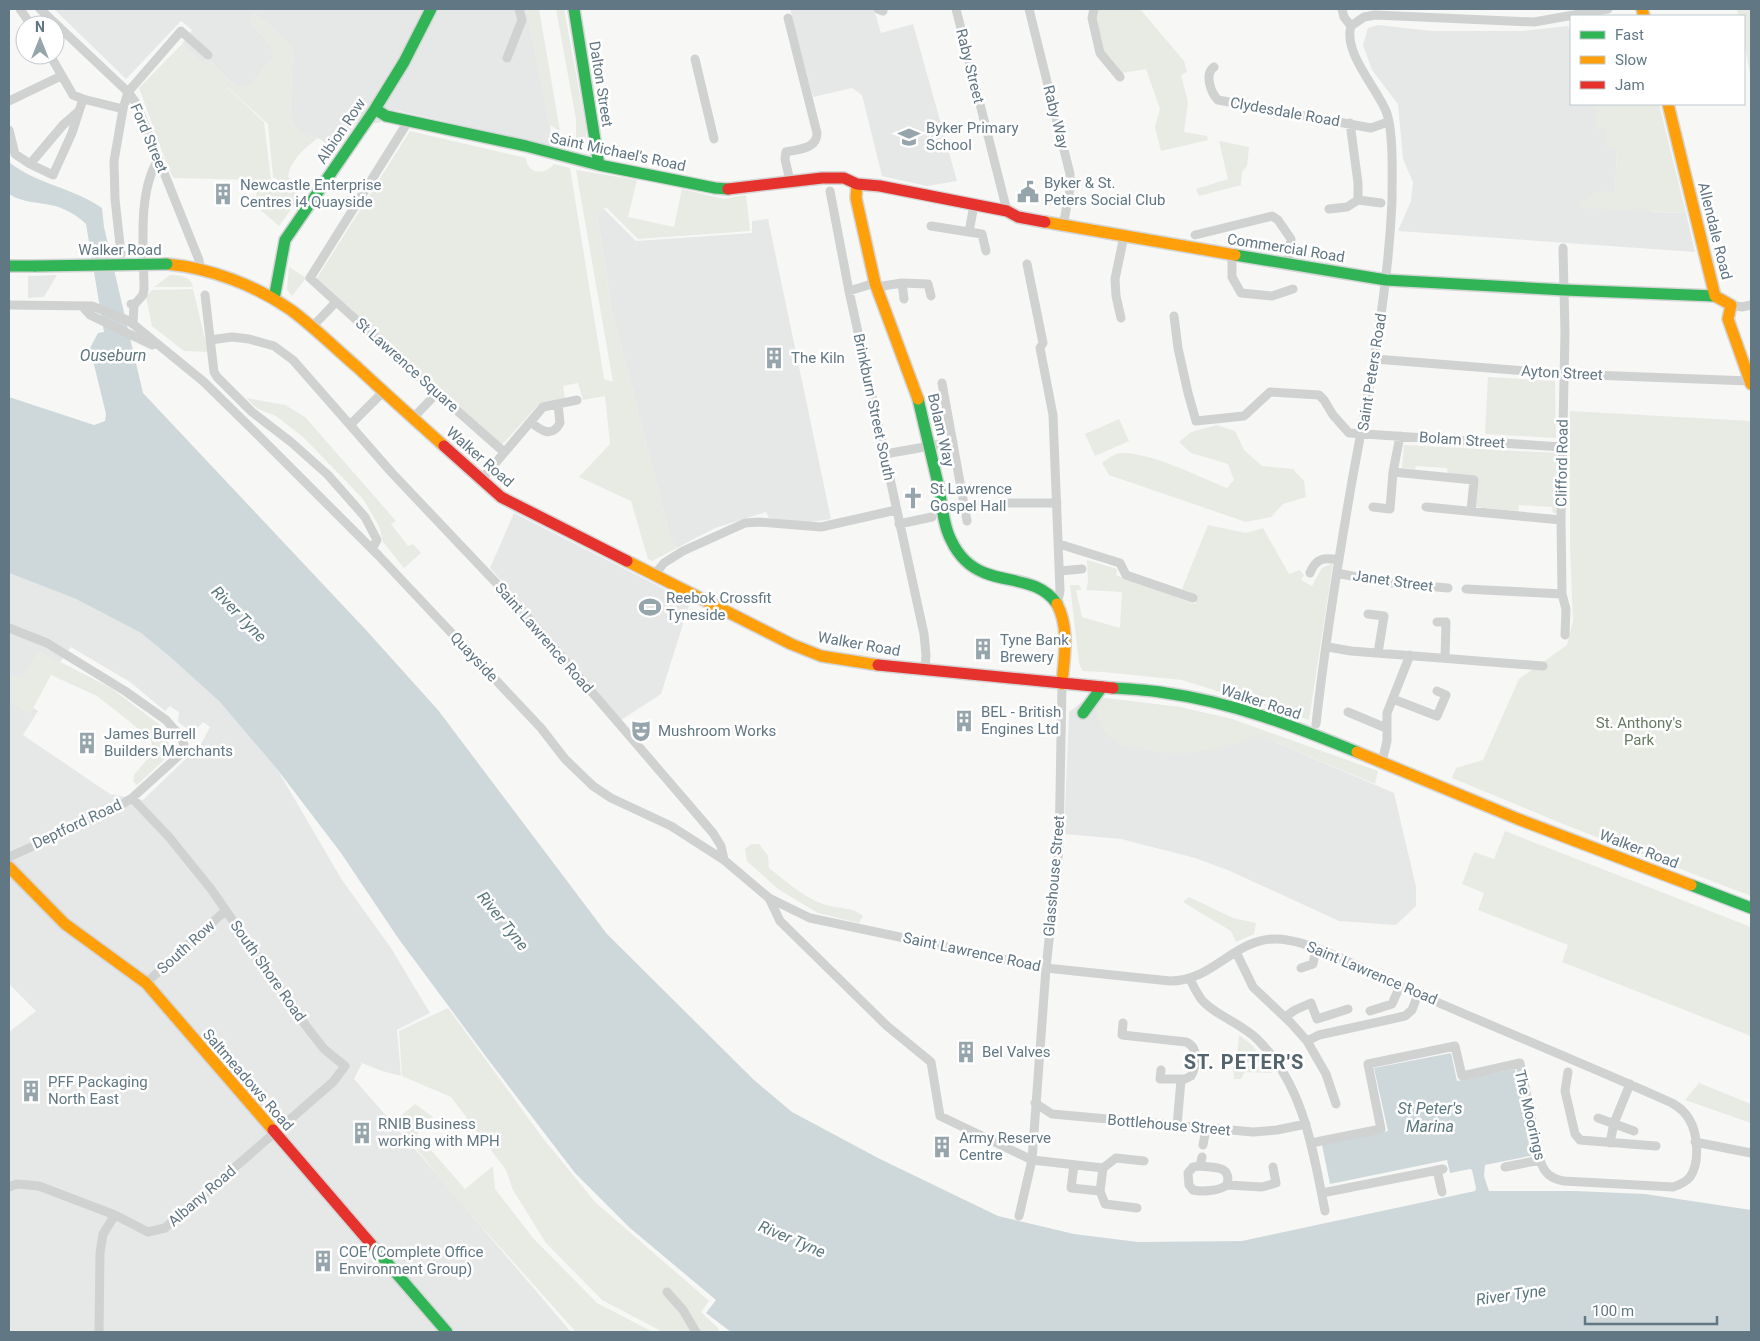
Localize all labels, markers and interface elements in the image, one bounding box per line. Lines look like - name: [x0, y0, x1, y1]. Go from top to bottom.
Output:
- north arrow: [15, 15, 65, 65]
- legend: [1570, 15, 1745, 105]
- text: N: [35, 19, 45, 35]
- text: Fast: [1615, 26, 1644, 44]
- street label: Raby Street: [952, 27, 988, 105]
- street label: Dalton Street: [585, 40, 617, 128]
- text: Slow: [1615, 51, 1647, 69]
- text: Jam: [1615, 76, 1645, 94]
- street label: Raby Way: [1039, 83, 1073, 151]
- street label: Clydesdale Road: [1229, 94, 1341, 130]
- street label: Albion Row: [313, 95, 369, 167]
- street label: Ford Street: [126, 101, 172, 175]
- place label: Byker Primary School: [926, 119, 1018, 154]
- school or university icon: Byker Primary School: [896, 124, 922, 150]
- street label: Saint Michael's Road: [549, 129, 687, 175]
- place label: Byker & St. Peters Social Club: [1044, 174, 1165, 209]
- place label: Newcastle Enterprise Centres i4 Quayside: [240, 176, 382, 211]
- public building icon: Byker & St. Peters Social Club: [1015, 179, 1041, 205]
- street label: Allendale Road: [1694, 180, 1736, 282]
- building icon: Newcastle Enterprise Centres i4 Quayside: [210, 181, 236, 207]
- street label: Commercial Road: [1226, 230, 1346, 266]
- street label: Walker Road: [78, 241, 162, 259]
- street label: Saint Peters Road: [1354, 312, 1390, 432]
- street label: St Lawrence Square: [352, 314, 462, 416]
- street label: Brinkburn Street South: [850, 332, 898, 482]
- building icon: The Kiln: [761, 345, 787, 371]
- water label: Ouseburn: [80, 346, 146, 365]
- place label: The Kiln: [791, 349, 845, 367]
- street label: Ayton Street: [1521, 362, 1603, 384]
- street label: Bolam Way: [924, 392, 958, 468]
- street label: Clifford Road: [1552, 419, 1572, 507]
- street label: Walker Road: [443, 423, 517, 491]
- street label: Bolam Street: [1418, 428, 1506, 452]
- place label: St Lawrence Gospel Hall: [930, 480, 1012, 515]
- church icon: St Lawrence Gospel Hall: [900, 485, 926, 511]
- street label: Janet Street: [1352, 566, 1434, 596]
- street label: Saint Lawrence Road: [491, 579, 597, 697]
- water label: River Tyne: [208, 582, 270, 646]
- place label: Reebok Crossfit Tyneside: [666, 589, 772, 624]
- sports icon: Reebok Crossfit Tyneside: [637, 594, 663, 620]
- street label: Quayside: [446, 628, 502, 686]
- street label: Walker Road: [816, 628, 902, 660]
- place label: Tyne Bank Brewery: [1000, 631, 1069, 666]
- building icon: Tyne Bank Brewery: [970, 636, 996, 662]
- street label: Walker Road: [1219, 681, 1303, 723]
- place label: BEL - British Engines Ltd: [981, 703, 1061, 738]
- building icon: BEL - British Engines Ltd: [951, 708, 977, 734]
- park label: St. Anthony's Park: [1596, 714, 1682, 749]
- theatre icon: Mushroom Works: [628, 718, 654, 744]
- place label: Mushroom Works: [658, 722, 776, 740]
- place label: James Burrell Builders Merchants: [104, 725, 233, 760]
- building icon: James Burrell Builders Merchants: [74, 730, 100, 756]
- street label: Deptford Road: [29, 795, 125, 853]
- street label: Glasshouse Street: [1040, 815, 1068, 937]
- street label: Walker Road: [1597, 826, 1681, 872]
- water label: River Tyne: [473, 888, 533, 954]
- street label: South Row: [153, 916, 219, 978]
- street label: South Shore Road: [226, 917, 310, 1025]
- street label: Saint Lawrence Road: [902, 929, 1042, 975]
- street label: Saint Lawrence Road: [1304, 937, 1440, 1009]
- street label: Saltmeadows Road: [199, 1025, 297, 1135]
- building icon: Bel Valves: [953, 1039, 979, 1065]
- place label: Bel Valves: [982, 1043, 1051, 1061]
- district label: ST. PETER'S: [1184, 1050, 1304, 1074]
- street label: The Moorings: [1511, 1068, 1549, 1162]
- place label: PFF Packaging North East: [48, 1073, 148, 1108]
- building icon: PFF Packaging North East: [18, 1078, 44, 1104]
- water label: St Peter's Marina: [1398, 1099, 1462, 1136]
- street label: Bottlehouse Street: [1107, 1111, 1231, 1139]
- place label: RNIB Business working with MPH: [378, 1115, 500, 1150]
- building icon: RNIB Business working with MPH: [349, 1120, 375, 1146]
- place label: Army Reserve Centre: [959, 1129, 1051, 1164]
- building icon: Army Reserve Centre: [929, 1134, 955, 1160]
- street label: Albany Road: [165, 1162, 239, 1230]
- water label: River Tyne: [756, 1216, 828, 1262]
- place label: COE (Complete Office Environment Group): [339, 1243, 484, 1278]
- building icon: COE (Complete Office Environment Group): [310, 1248, 336, 1274]
- water label: River Tyne: [1475, 1281, 1547, 1309]
- scale bar: [1585, 1294, 1718, 1326]
- text: 100 m: [1592, 1302, 1634, 1320]

